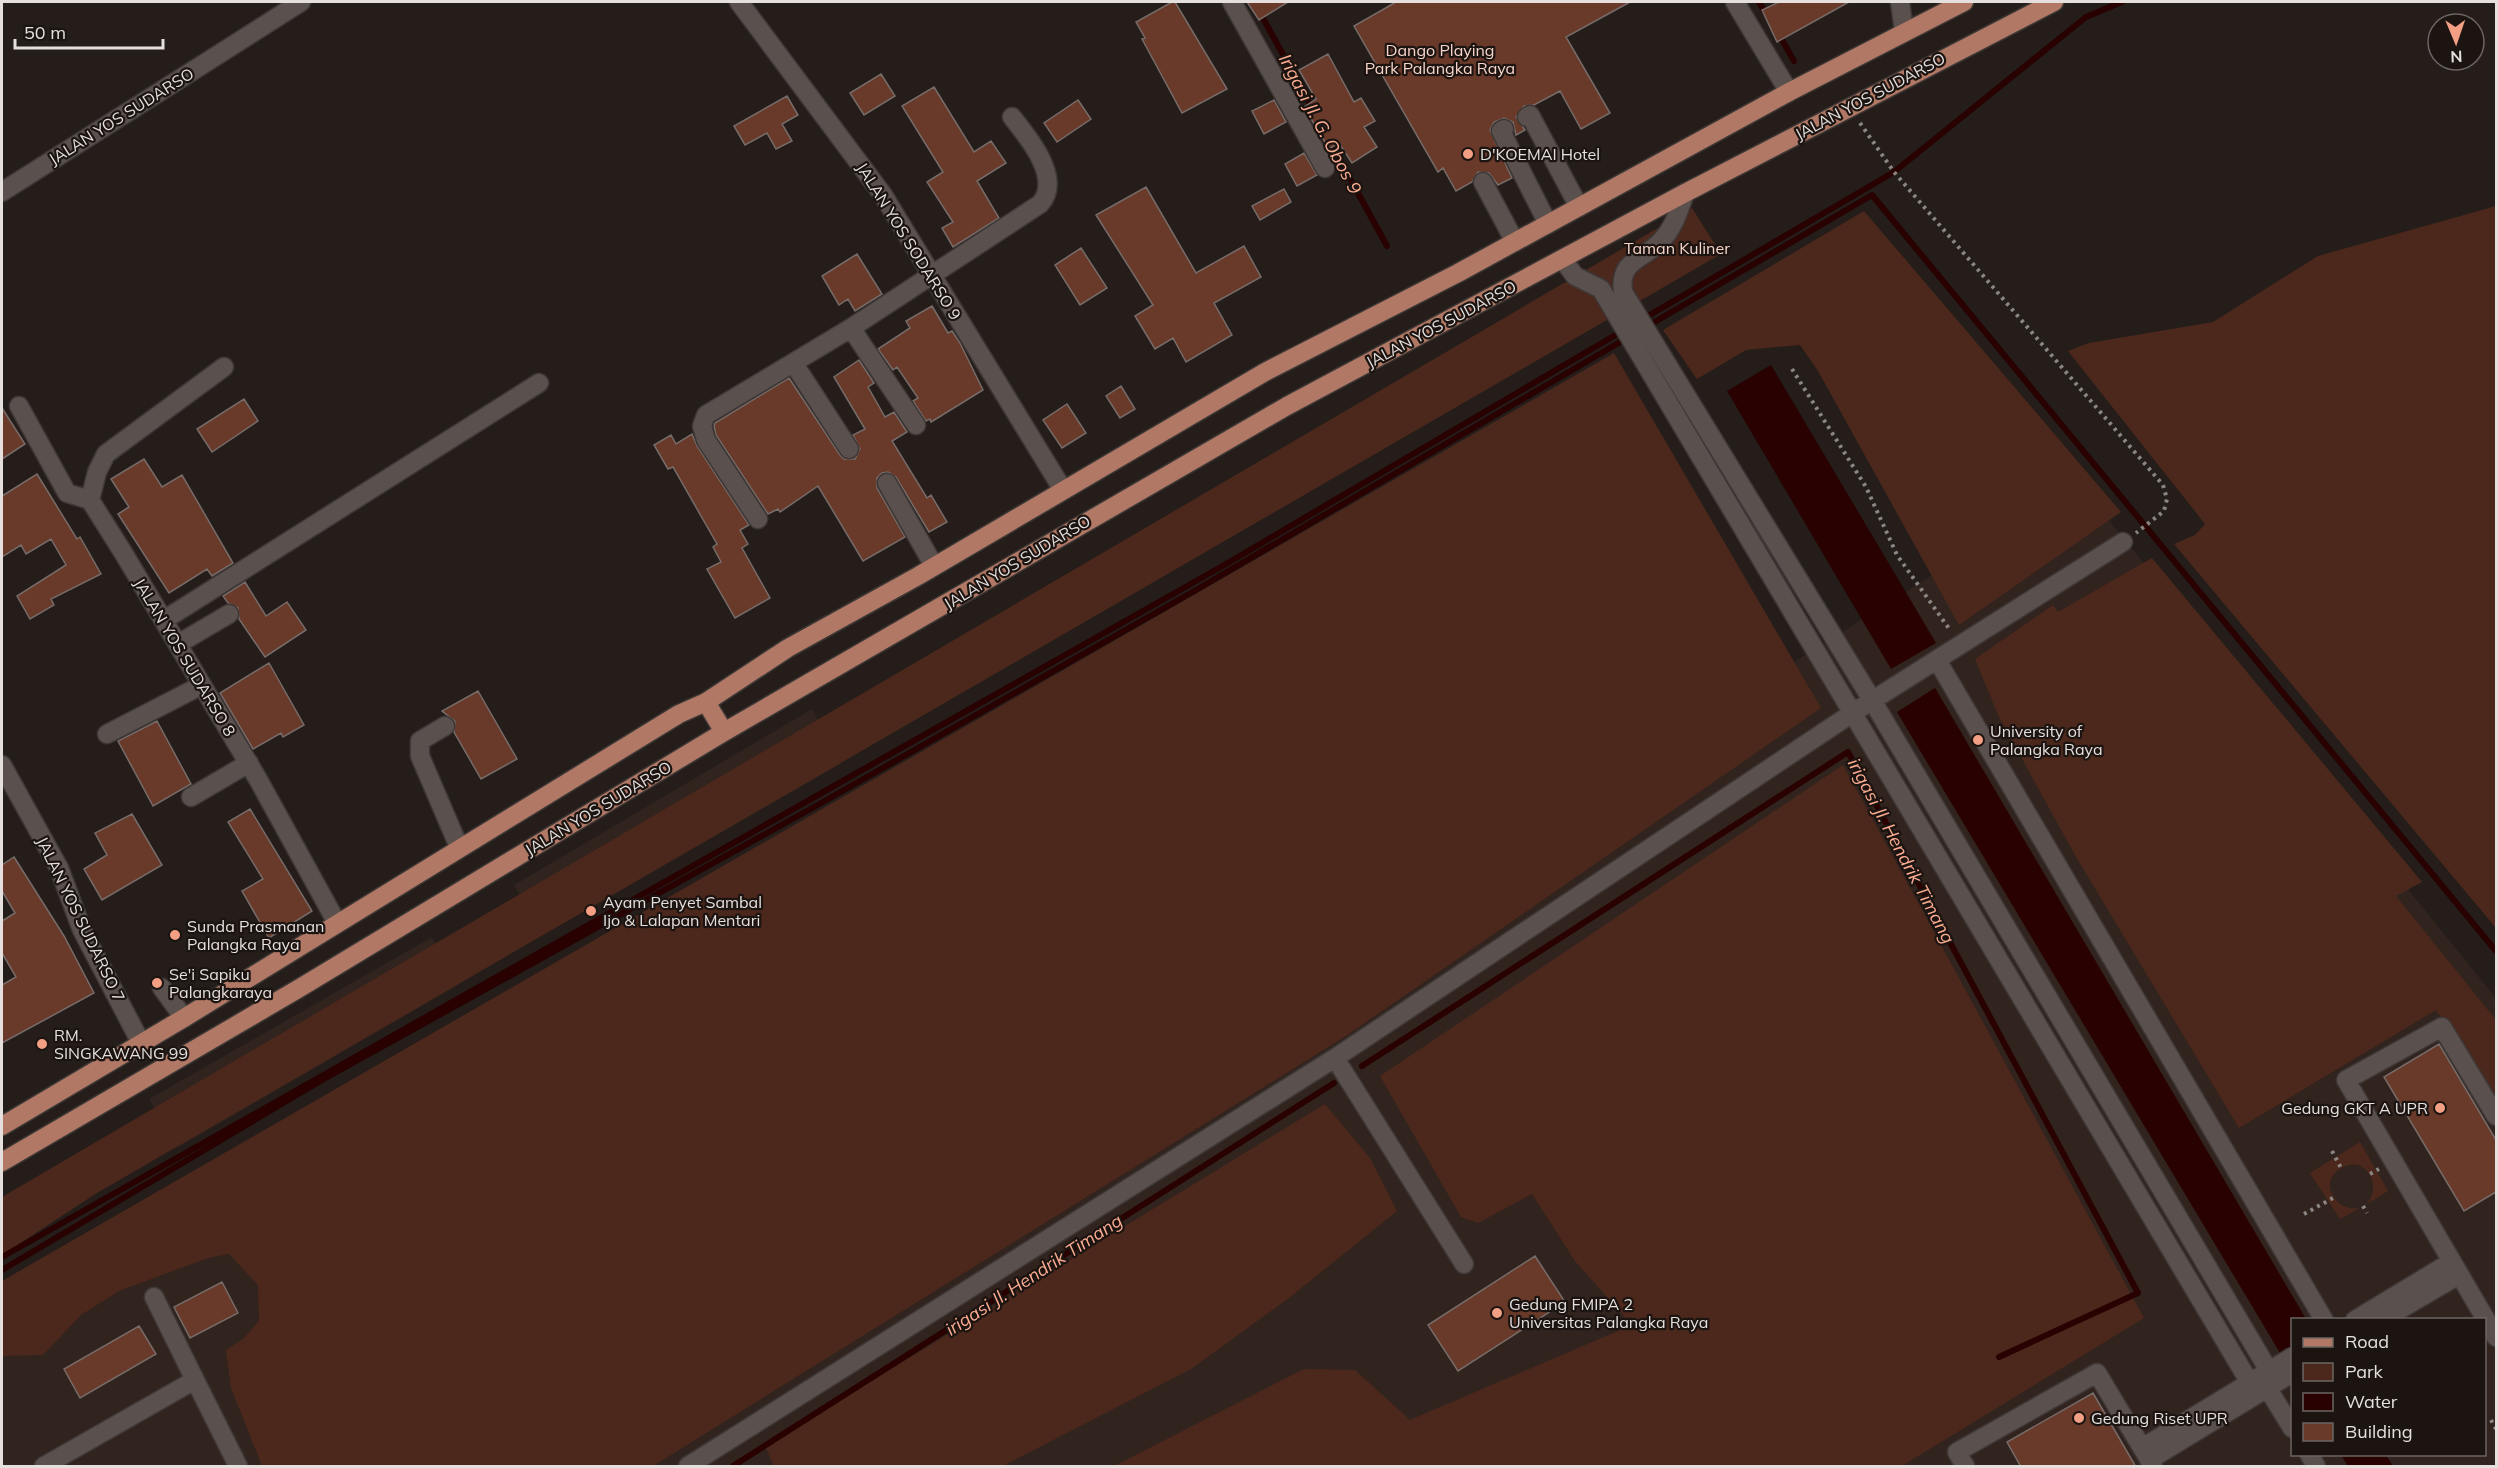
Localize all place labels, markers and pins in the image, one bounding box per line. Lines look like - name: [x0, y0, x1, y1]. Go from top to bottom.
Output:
- place label: D'KOEMAI Hotel: [1480, 144, 1600, 164]
- marker: D'KOEMAI Hotel: [1461, 147, 1475, 161]
- place label: University of Palangka Raya: [1990, 721, 2103, 759]
- marker: University of Palangka Raya: [1971, 733, 1985, 747]
- place label: Ayam Penyet Sambal Ijo & Lalapan Mentari: [603, 892, 762, 930]
- marker: Ayam Penyet Sambal Ijo & Lalapan Mentari: [584, 904, 598, 918]
- place label: Sunda Prasmanan Palangka Raya: [187, 916, 324, 954]
- marker: Sunda Prasmanan Palangka Raya: [168, 928, 182, 942]
- place label: Se'i Sapiku Palangkaraya: [169, 964, 272, 1002]
- marker: Se'i Sapiku Palangkaraya: [150, 976, 164, 990]
- place label: RM. SINGKAWANG 99: [54, 1025, 188, 1063]
- marker: RM. SINGKAWANG 99: [35, 1037, 49, 1051]
- place label: Gedung GKT A UPR: [2281, 1098, 2428, 1118]
- marker: Gedung GKT A UPR: [2433, 1101, 2447, 1115]
- place label: Gedung FMIPA 2 Universitas Palangka Raya: [1509, 1294, 1708, 1332]
- marker: Gedung FMIPA 2 Universitas Palangka Raya: [1490, 1306, 1504, 1320]
- place label: Gedung Riset UPR: [2091, 1408, 2228, 1428]
- marker: Gedung Riset UPR: [2072, 1411, 2086, 1425]

